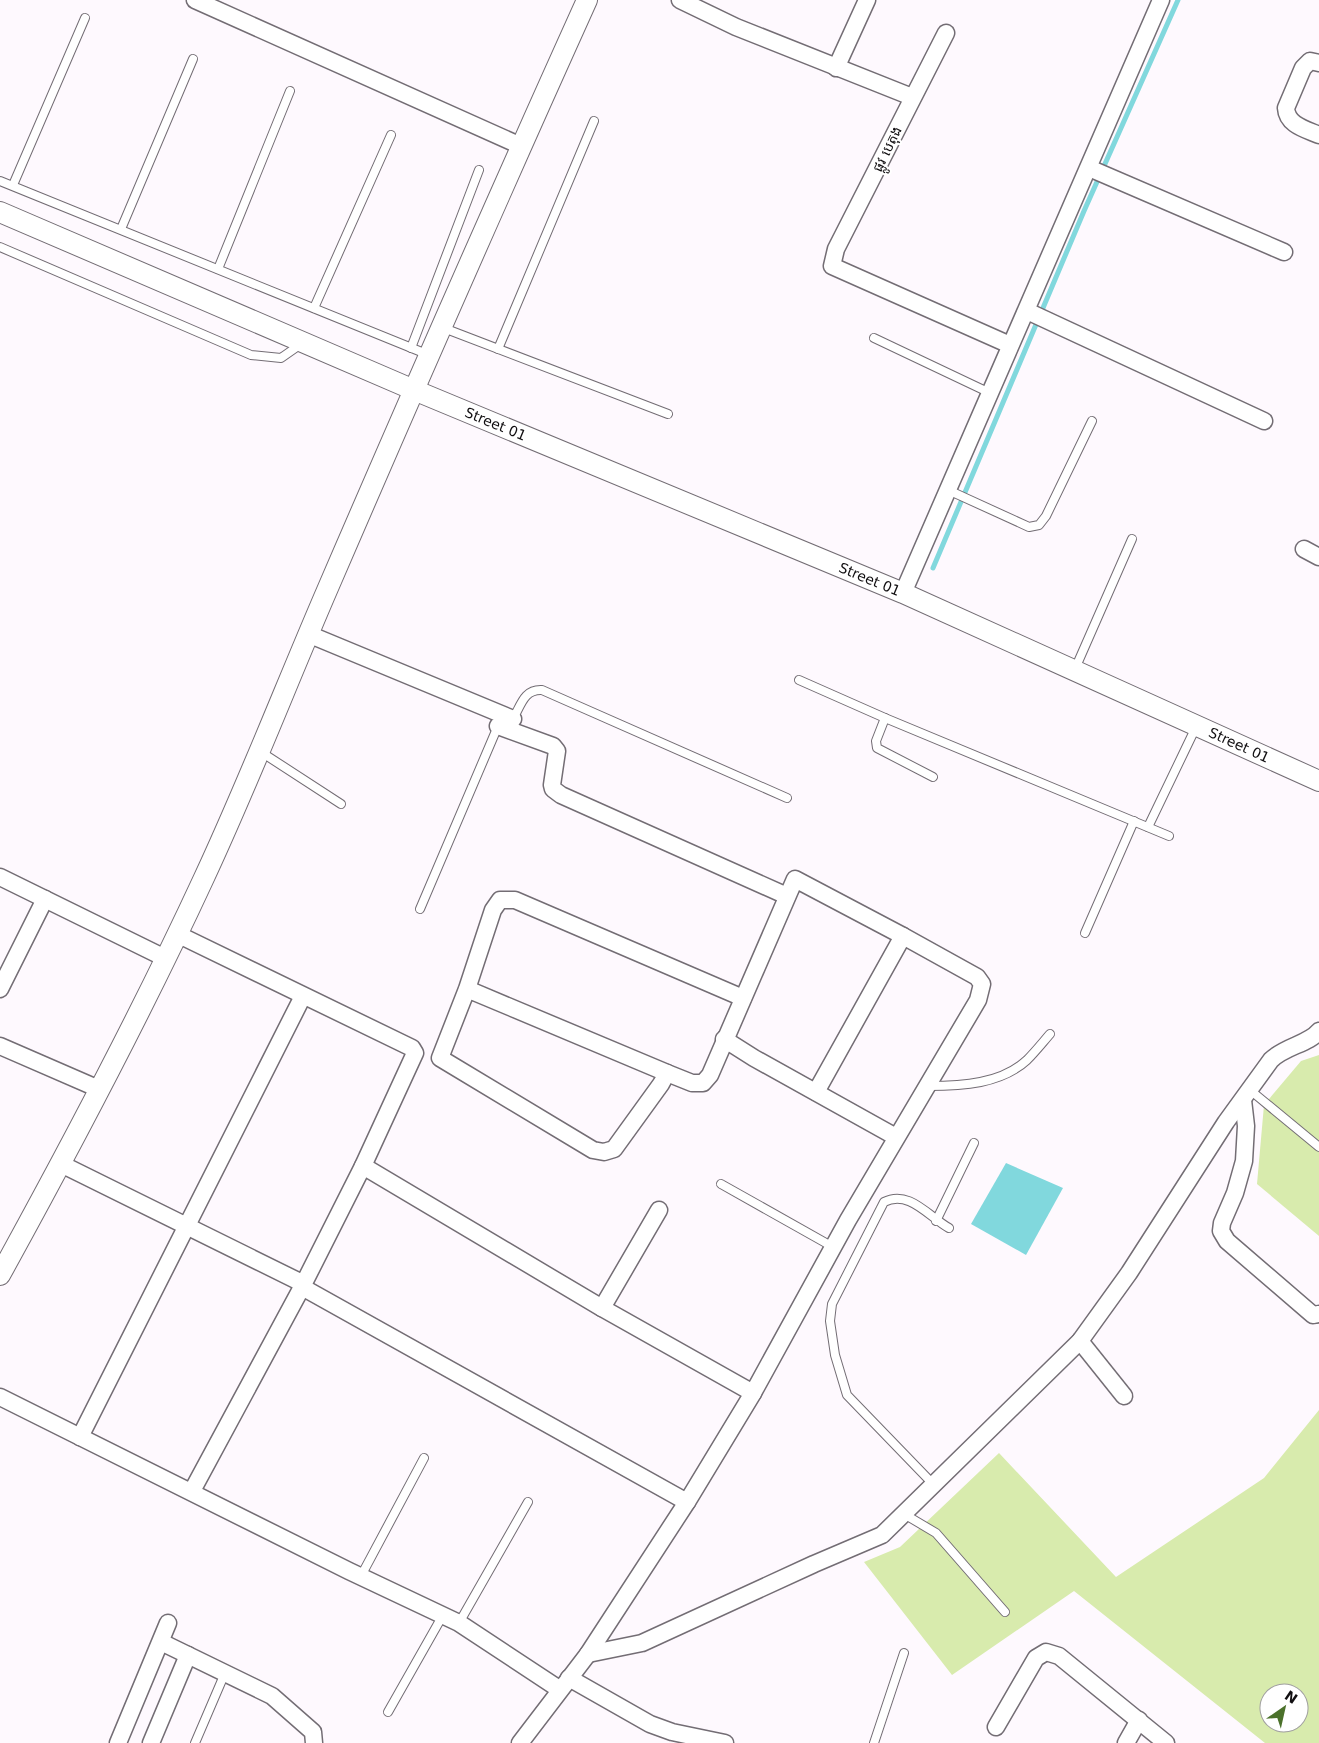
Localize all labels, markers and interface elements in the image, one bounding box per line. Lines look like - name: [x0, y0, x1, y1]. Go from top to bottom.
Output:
- street label: ផ្លូវ បេតុង: [869, 124, 909, 176]
- street label: Street 01: [463, 404, 529, 444]
- street label: Street 01: [837, 559, 903, 599]
- street label: Street 01: [1206, 724, 1272, 766]
- north arrow: [1259, 1683, 1309, 1733]
- text: N: [1282, 1687, 1301, 1707]

